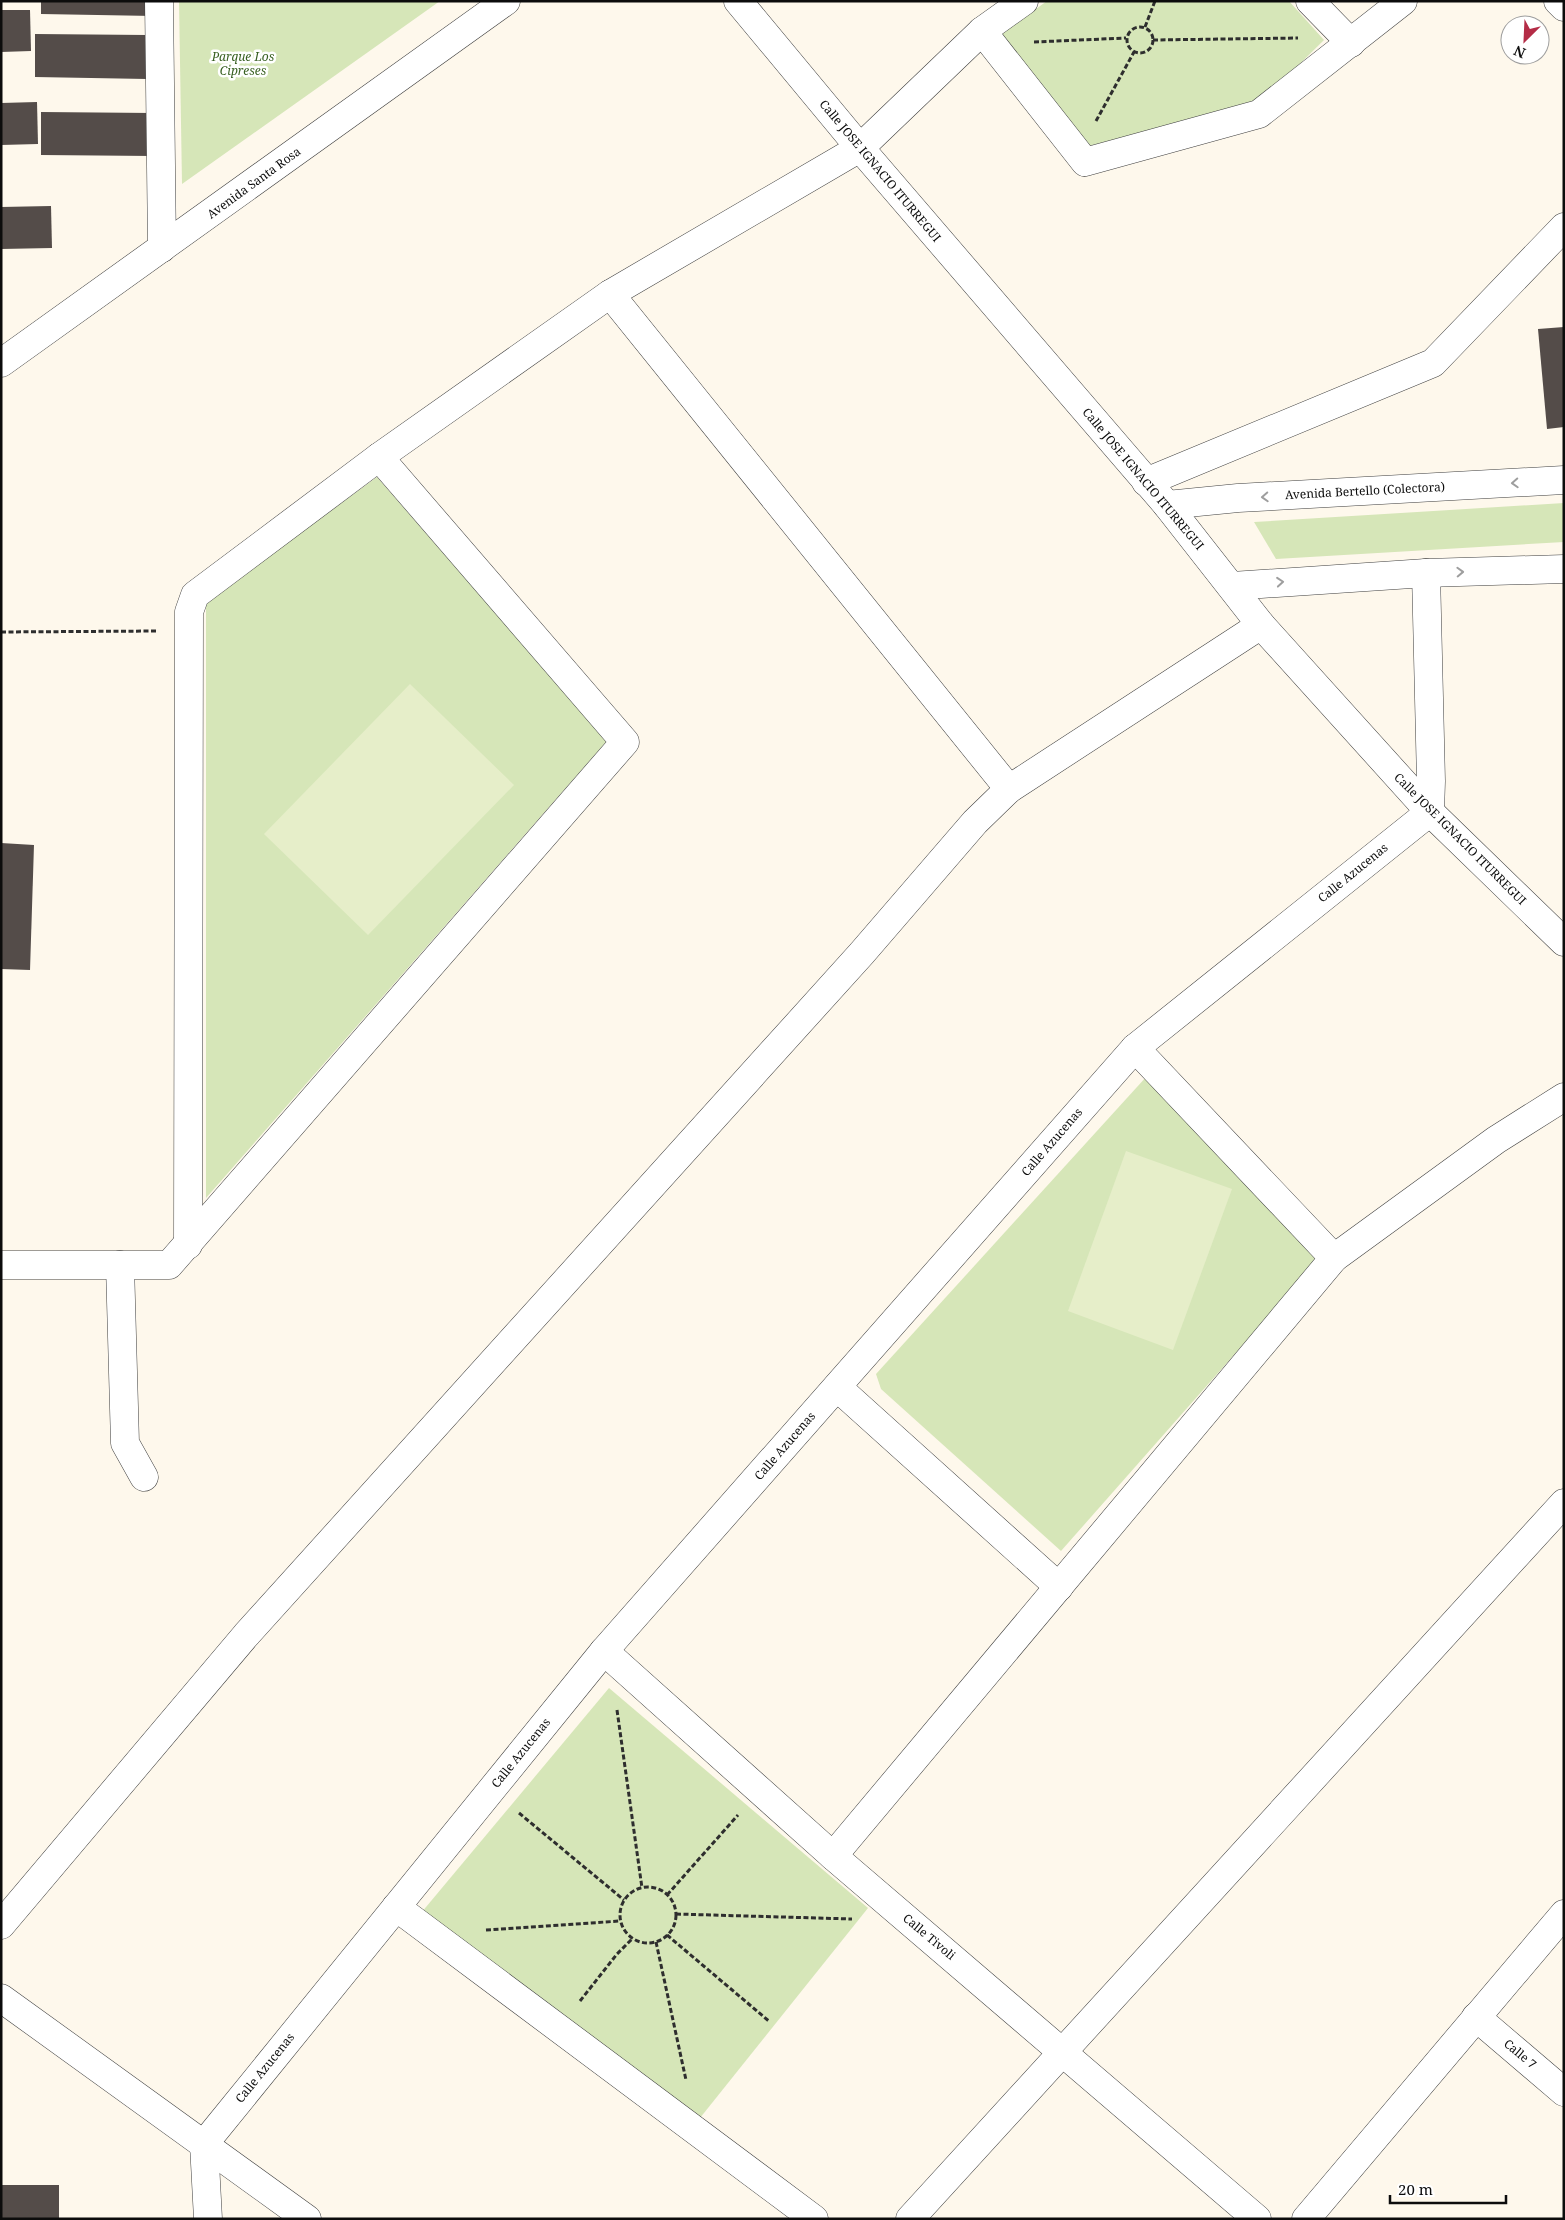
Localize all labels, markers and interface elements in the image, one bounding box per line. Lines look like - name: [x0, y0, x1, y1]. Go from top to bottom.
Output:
- north arrow: [1500, 15, 1550, 65]
- text: N: [1511, 41, 1528, 63]
- park label: Parque Los Cipreses: [211, 48, 275, 79]
- street label: Calle JOSE IGNACIO ITURREGUI: [816, 96, 945, 245]
- street label: Avenida Santa Rosa: [203, 143, 304, 222]
- street label: Calle JOSE IGNACIO ITURREGUI: [1079, 404, 1208, 553]
- one-way arrow: [1511, 477, 1519, 488]
- street label: Avenida Bertello (Colectora): [1285, 478, 1445, 503]
- one-way arrow: [1261, 491, 1269, 502]
- one-way arrow: [1456, 566, 1464, 577]
- one-way arrow: [1277, 577, 1285, 588]
- street label: Calle JOSE IGNACIO ITURREGUI: [1390, 769, 1530, 909]
- street label: Calle Azucenas: [1314, 839, 1391, 906]
- street label: Calle Azucenas: [1017, 1104, 1086, 1180]
- street label: Calle Azucenas: [750, 1408, 819, 1484]
- street label: Calle Azucenas: [487, 1714, 554, 1791]
- street label: Calle Tivoli: [899, 1910, 959, 1964]
- street label: Calle Azucenas: [231, 2029, 298, 2106]
- street label: Calle 7: [1500, 2035, 1540, 2072]
- scale bar: [1390, 2172, 1506, 2204]
- text: 20 m: [1398, 2179, 1433, 2199]

